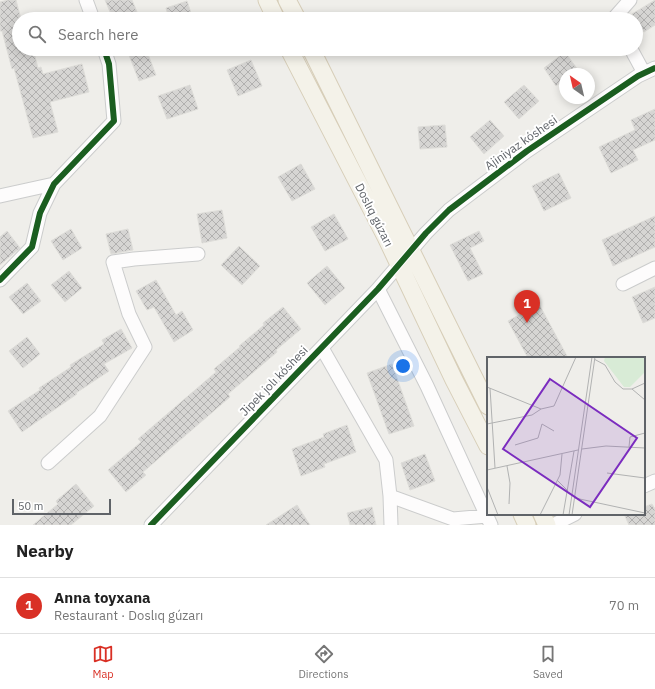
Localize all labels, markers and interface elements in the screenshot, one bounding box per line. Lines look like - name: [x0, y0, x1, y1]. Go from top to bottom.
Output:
- search box: [12, 12, 643, 56]
- icon: search: [26, 23, 48, 45]
- text: Search here: [58, 25, 138, 44]
- north arrow: [559, 68, 595, 104]
- street label: Ajiniyaz kóshesi: [482, 112, 560, 173]
- street label: Doslıq gúzarı: [352, 181, 397, 249]
- pin: 1: [514, 290, 540, 323]
- street label: Jipek jolı kóshesi: [236, 343, 311, 419]
- your location: [393, 356, 413, 376]
- inset map: [487, 357, 645, 515]
- scale bar: [12, 497, 111, 516]
- text: 50 m: [18, 499, 43, 513]
- text: Nearby: [16, 540, 74, 562]
- text: Anna toyxana: [54, 588, 151, 607]
- text: 1: [25, 597, 33, 614]
- text: 70 m: [609, 597, 639, 614]
- text: Restaurant · Doslıq gúzarı: [54, 607, 203, 624]
- tab: Map: [92, 643, 114, 681]
- tab: Directions: [298, 643, 349, 681]
- tab: Saved: [533, 643, 563, 681]

